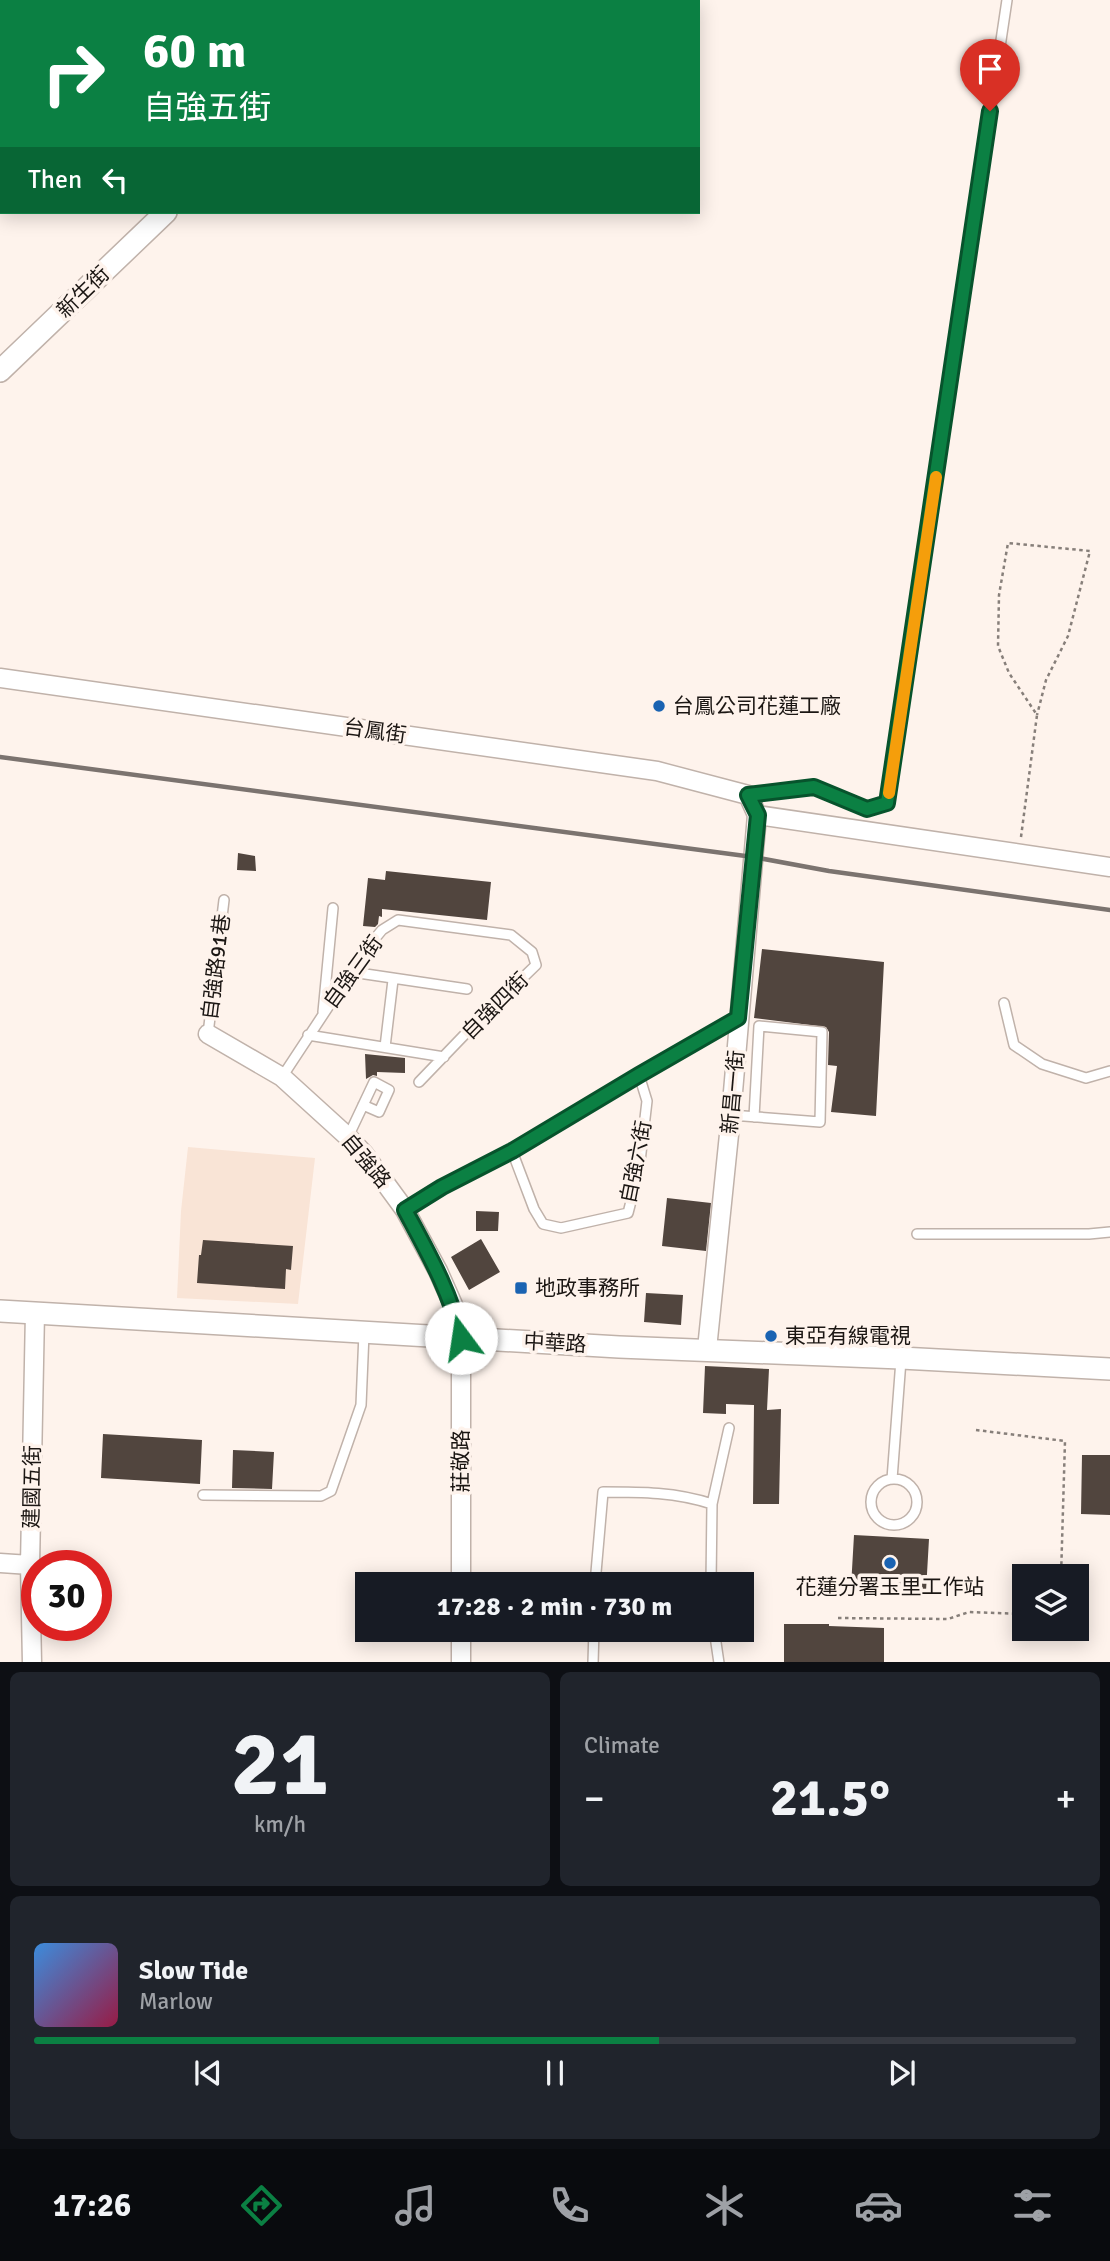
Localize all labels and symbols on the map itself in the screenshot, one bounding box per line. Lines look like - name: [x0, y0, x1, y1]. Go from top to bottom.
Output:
- pin: [960, 39, 1020, 111]
- street label: 新生街: [51, 261, 115, 323]
- place label: 台鳳公司花蓮工廠: [673, 693, 841, 719]
- marker: 台鳳公司花蓮工廠: [651, 698, 667, 714]
- street label: 台鳳街: [342, 714, 408, 748]
- street label: 自強路91巷: [197, 912, 235, 1022]
- street label: 自強三街: [318, 930, 388, 1014]
- street label: 自強四街: [456, 967, 534, 1045]
- street label: 新昌一街: [716, 1049, 750, 1135]
- street label: 自強六街: [615, 1118, 657, 1206]
- street label: 自強路: [336, 1129, 396, 1193]
- place label: 地政事務所: [535, 1275, 640, 1301]
- marker: 地政事務所: [513, 1280, 529, 1296]
- position arrow: [424, 1301, 498, 1375]
- place label: 東亞有線電視: [785, 1323, 911, 1349]
- street label: 中華路: [523, 1328, 587, 1358]
- marker: 東亞有線電視: [763, 1328, 779, 1344]
- street label: 莊敬路: [448, 1430, 474, 1493]
- street label: 建國五街: [18, 1445, 46, 1529]
- speed limit sign: 30: [21, 1550, 112, 1641]
- marker: 花蓮分署玉里工作站: [882, 1555, 898, 1571]
- place label: 花蓮分署玉里工作站: [796, 1574, 985, 1600]

